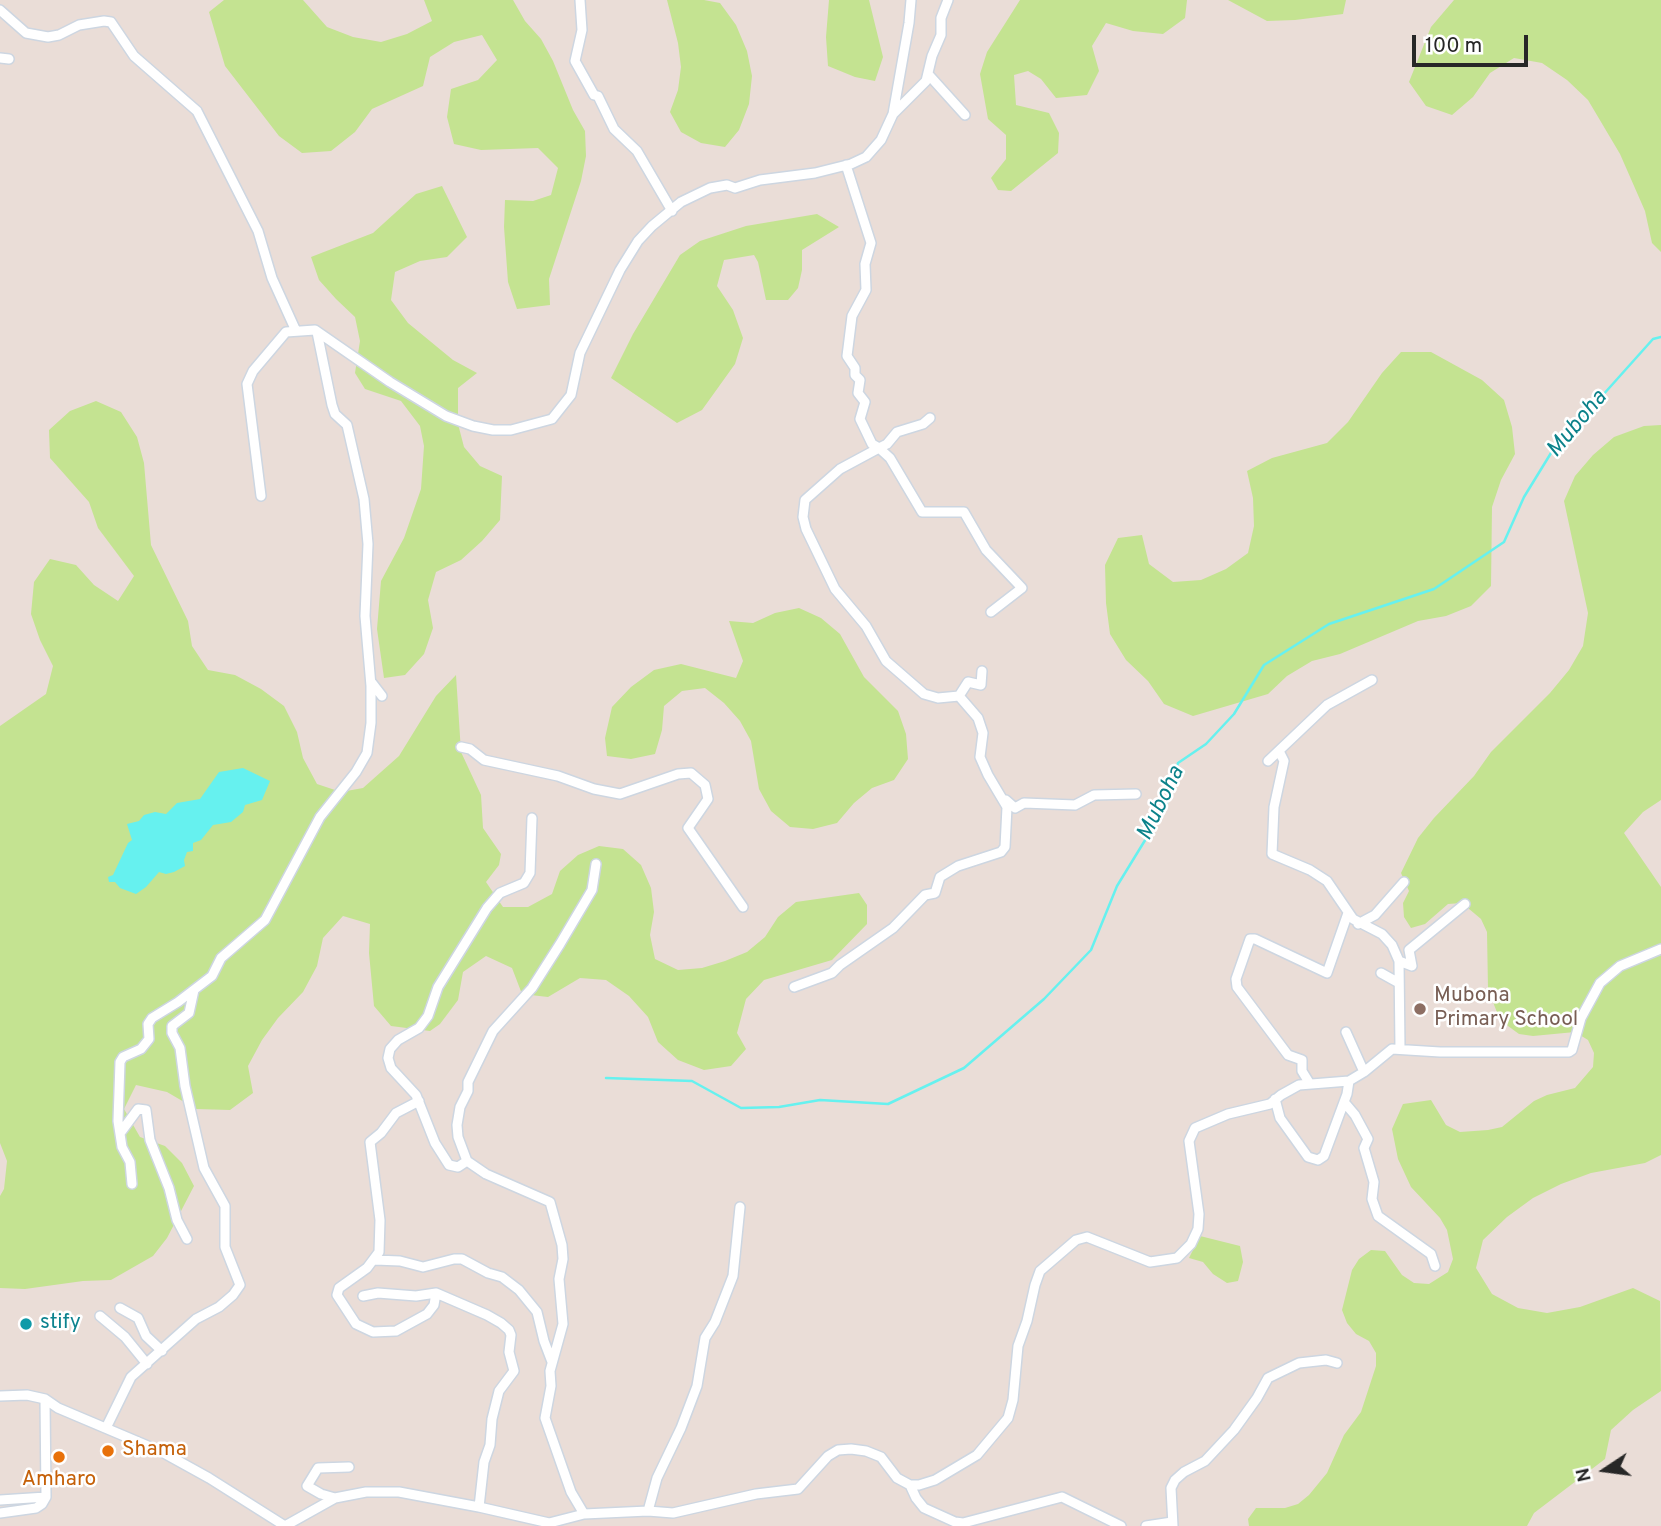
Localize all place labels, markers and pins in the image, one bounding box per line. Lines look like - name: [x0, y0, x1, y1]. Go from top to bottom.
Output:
- place label: Mubona Primary School: [1434, 984, 1578, 1034]
- marker: Mubona Primary School: [1412, 1001, 1428, 1017]
- place label: stify: [40, 1311, 81, 1337]
- marker: stify: [18, 1316, 34, 1332]
- place label: Shama: [122, 1438, 187, 1464]
- marker: Shama: [100, 1443, 116, 1459]
- marker: Amharo: [51, 1449, 67, 1465]
- place label: Amharo: [22, 1468, 96, 1494]

